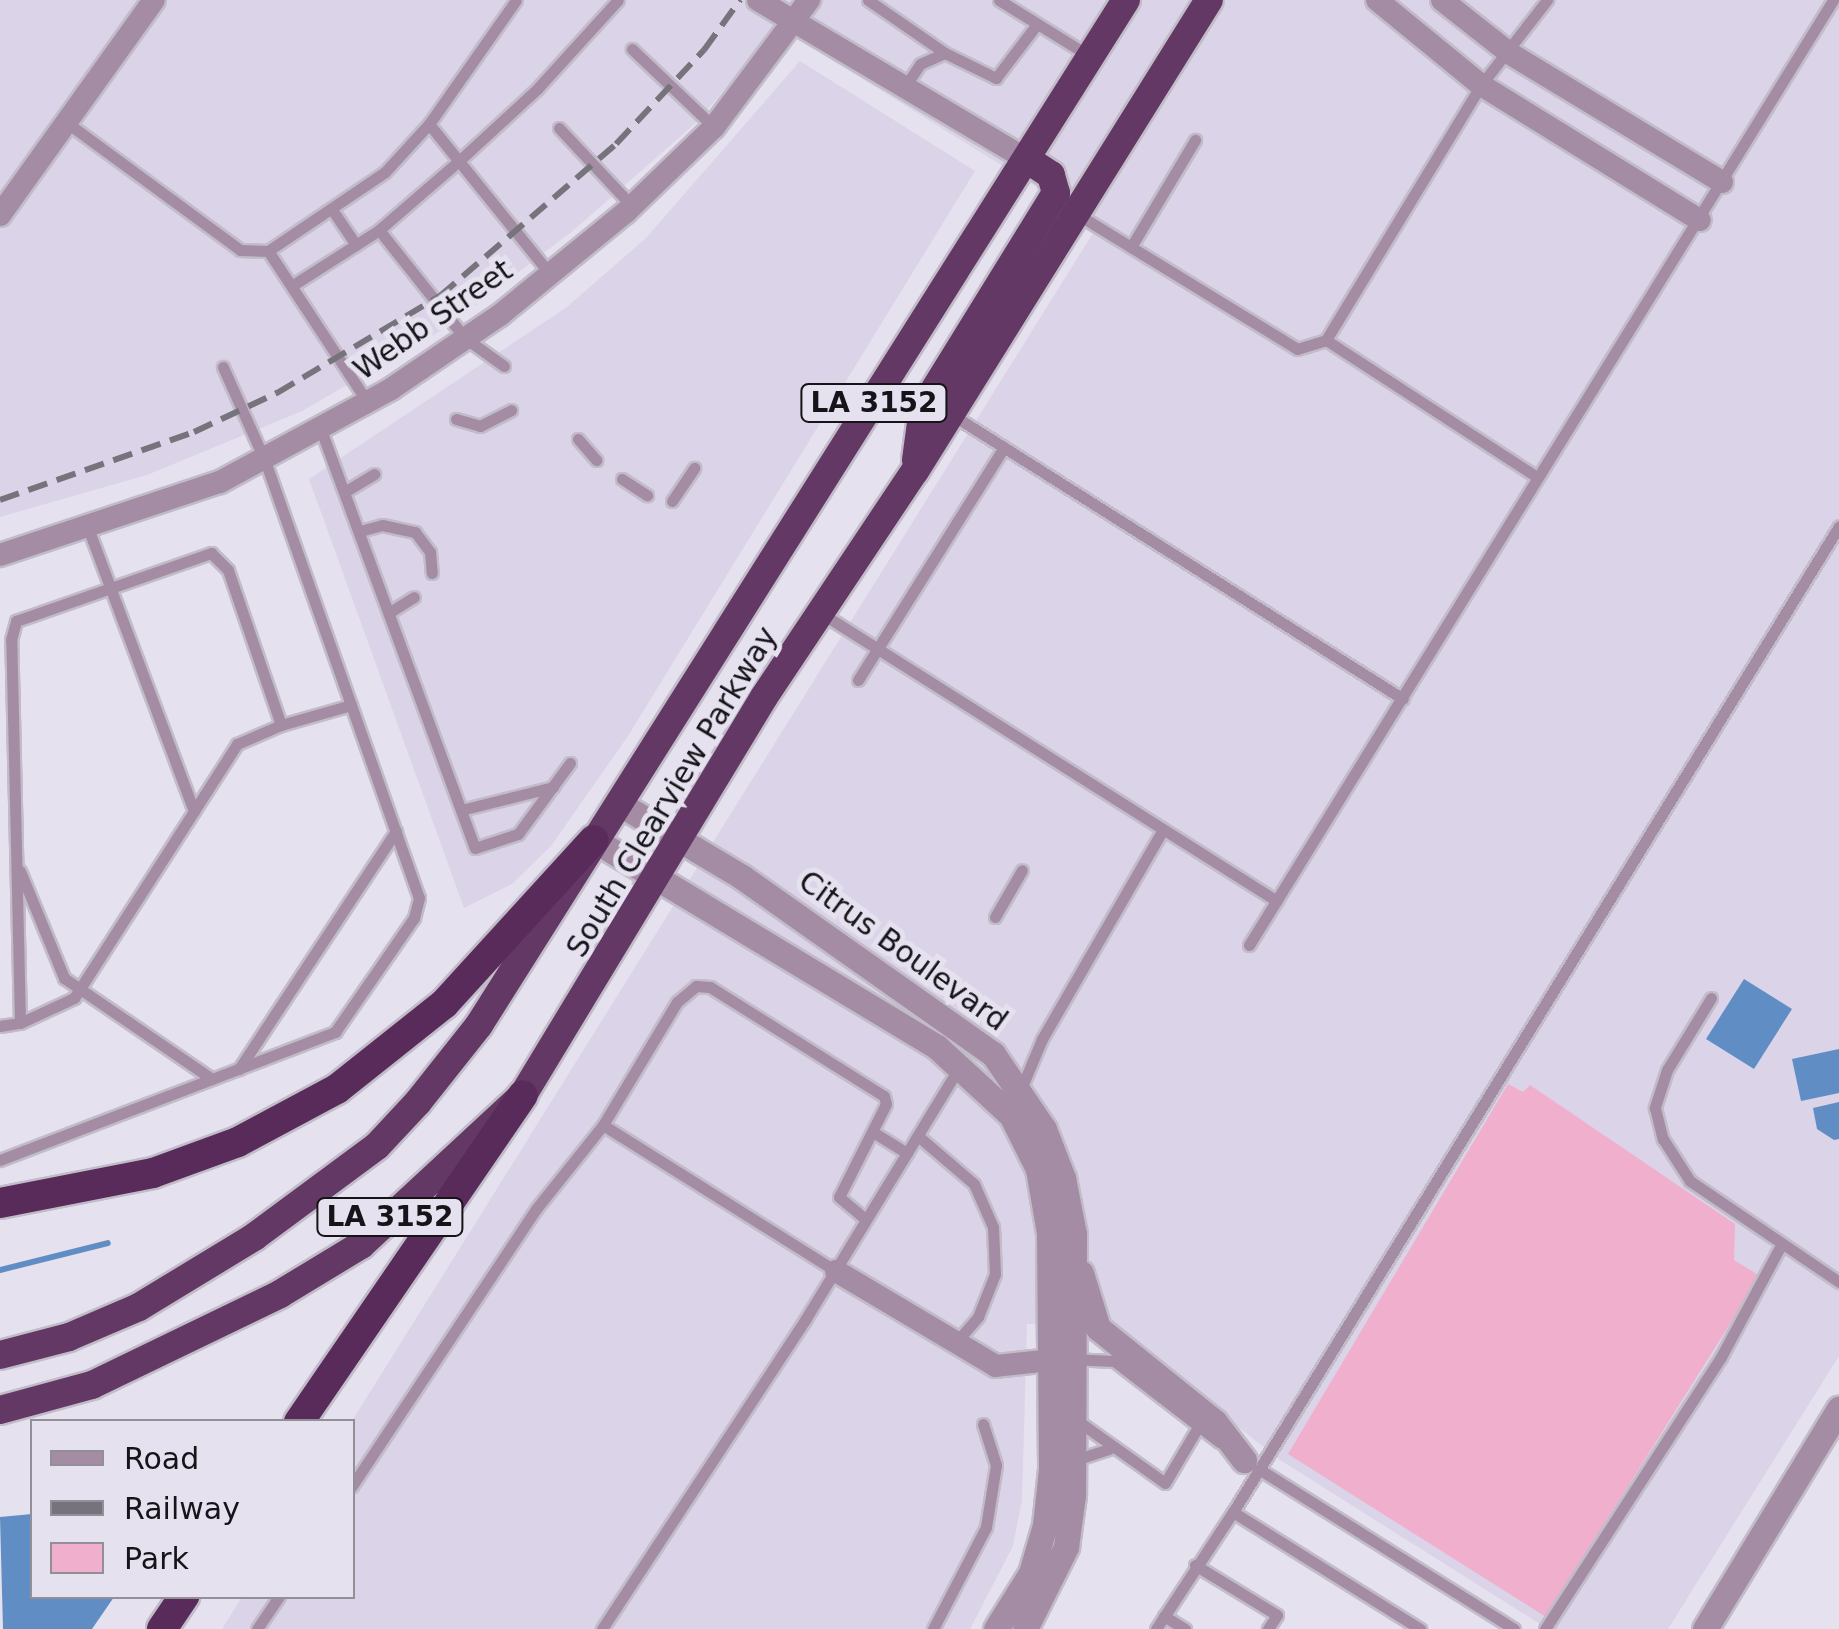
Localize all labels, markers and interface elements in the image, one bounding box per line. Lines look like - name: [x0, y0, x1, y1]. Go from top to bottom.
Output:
- street label: Webb Street: [347, 252, 519, 388]
- road number: LA 3152: [799, 380, 949, 426]
- street label: South Clearview Parkway: [559, 620, 785, 964]
- street label: Citrus Boulevard: [792, 863, 1014, 1039]
- road number: LA 3152: [315, 1194, 465, 1240]
- legend: [30, 1419, 355, 1599]
- text: Road: [124, 1441, 199, 1476]
- text: Railway: [124, 1491, 240, 1526]
- text: Park: [124, 1541, 189, 1576]

